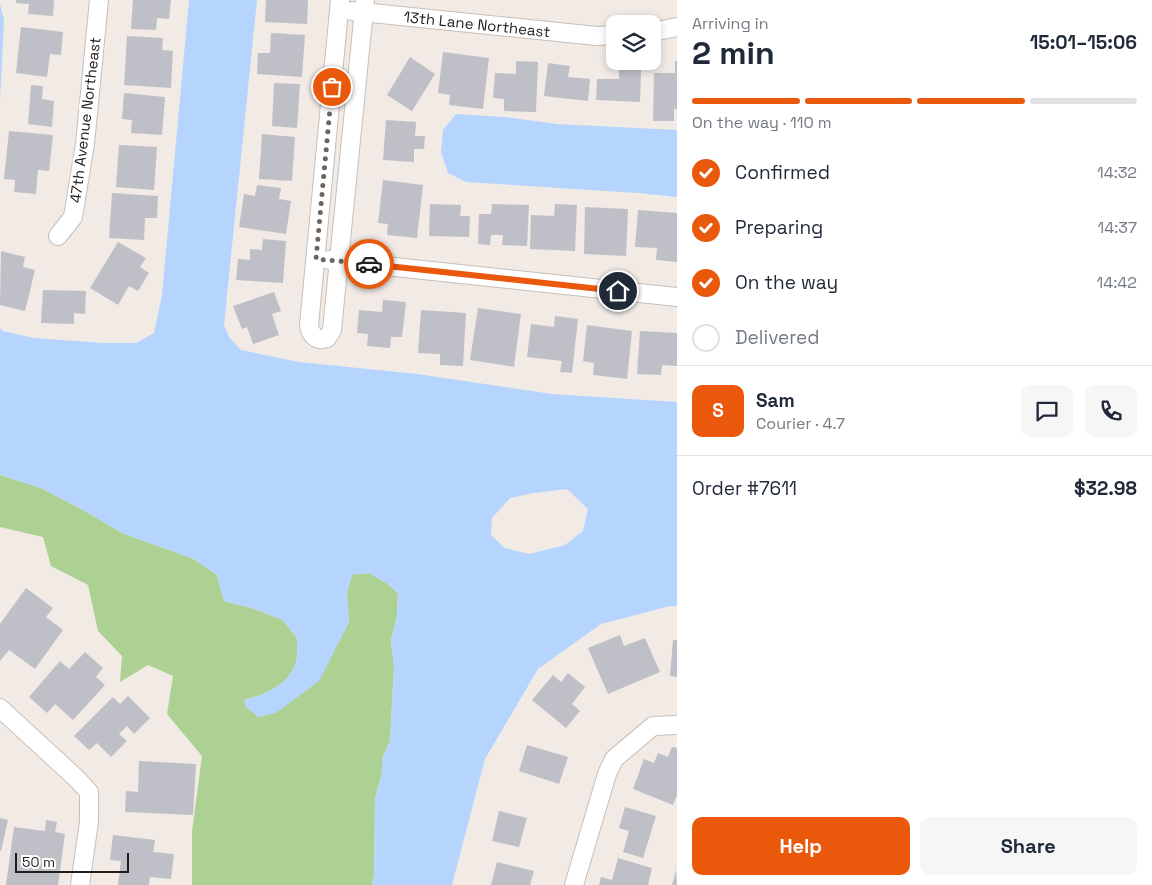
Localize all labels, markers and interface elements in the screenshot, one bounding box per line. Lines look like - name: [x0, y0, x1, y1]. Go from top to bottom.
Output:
- street label: 13th Lane Northeast: [403, 7, 551, 41]
- text: Arriving in: [692, 13, 769, 34]
- map controls: [606, 15, 661, 70]
- button: layers: [606, 15, 661, 70]
- text: 15:01–15:06: [1030, 30, 1137, 55]
- text: 2 min: [692, 33, 775, 73]
- street label: 47th Avenue Northeast: [65, 36, 105, 204]
- pin: [311, 66, 353, 108]
- icon: bag: [318, 73, 346, 101]
- text: On the way · 110 m: [692, 112, 832, 133]
- icon: check: [692, 159, 720, 187]
- text: Confirmed: [735, 160, 830, 185]
- text: 14:32: [1097, 162, 1137, 183]
- icon: check: [692, 214, 720, 242]
- text: Preparing: [735, 215, 823, 240]
- text: 14:37: [1098, 217, 1137, 238]
- courier: [344, 239, 394, 289]
- icon: car: [355, 250, 383, 278]
- icon: check: [692, 269, 720, 297]
- pin: [597, 270, 639, 312]
- text: On the way: [735, 270, 838, 295]
- text: 14:42: [1097, 272, 1137, 293]
- icon: home: [604, 277, 632, 305]
- text: Delivered: [735, 325, 820, 350]
- button: chat: [1021, 385, 1073, 437]
- button: phone: [1085, 385, 1137, 437]
- text: Sam: [756, 388, 795, 413]
- text: S: [712, 398, 724, 423]
- text: Courier · 4.7: [756, 413, 845, 434]
- text: Order #7611: [692, 476, 797, 501]
- text: $32.98: [1074, 476, 1137, 501]
- button: Help: [692, 817, 910, 875]
- button: Share: [920, 817, 1137, 875]
- scale bar: [15, 850, 129, 873]
- text: 50 m: [22, 853, 55, 871]

